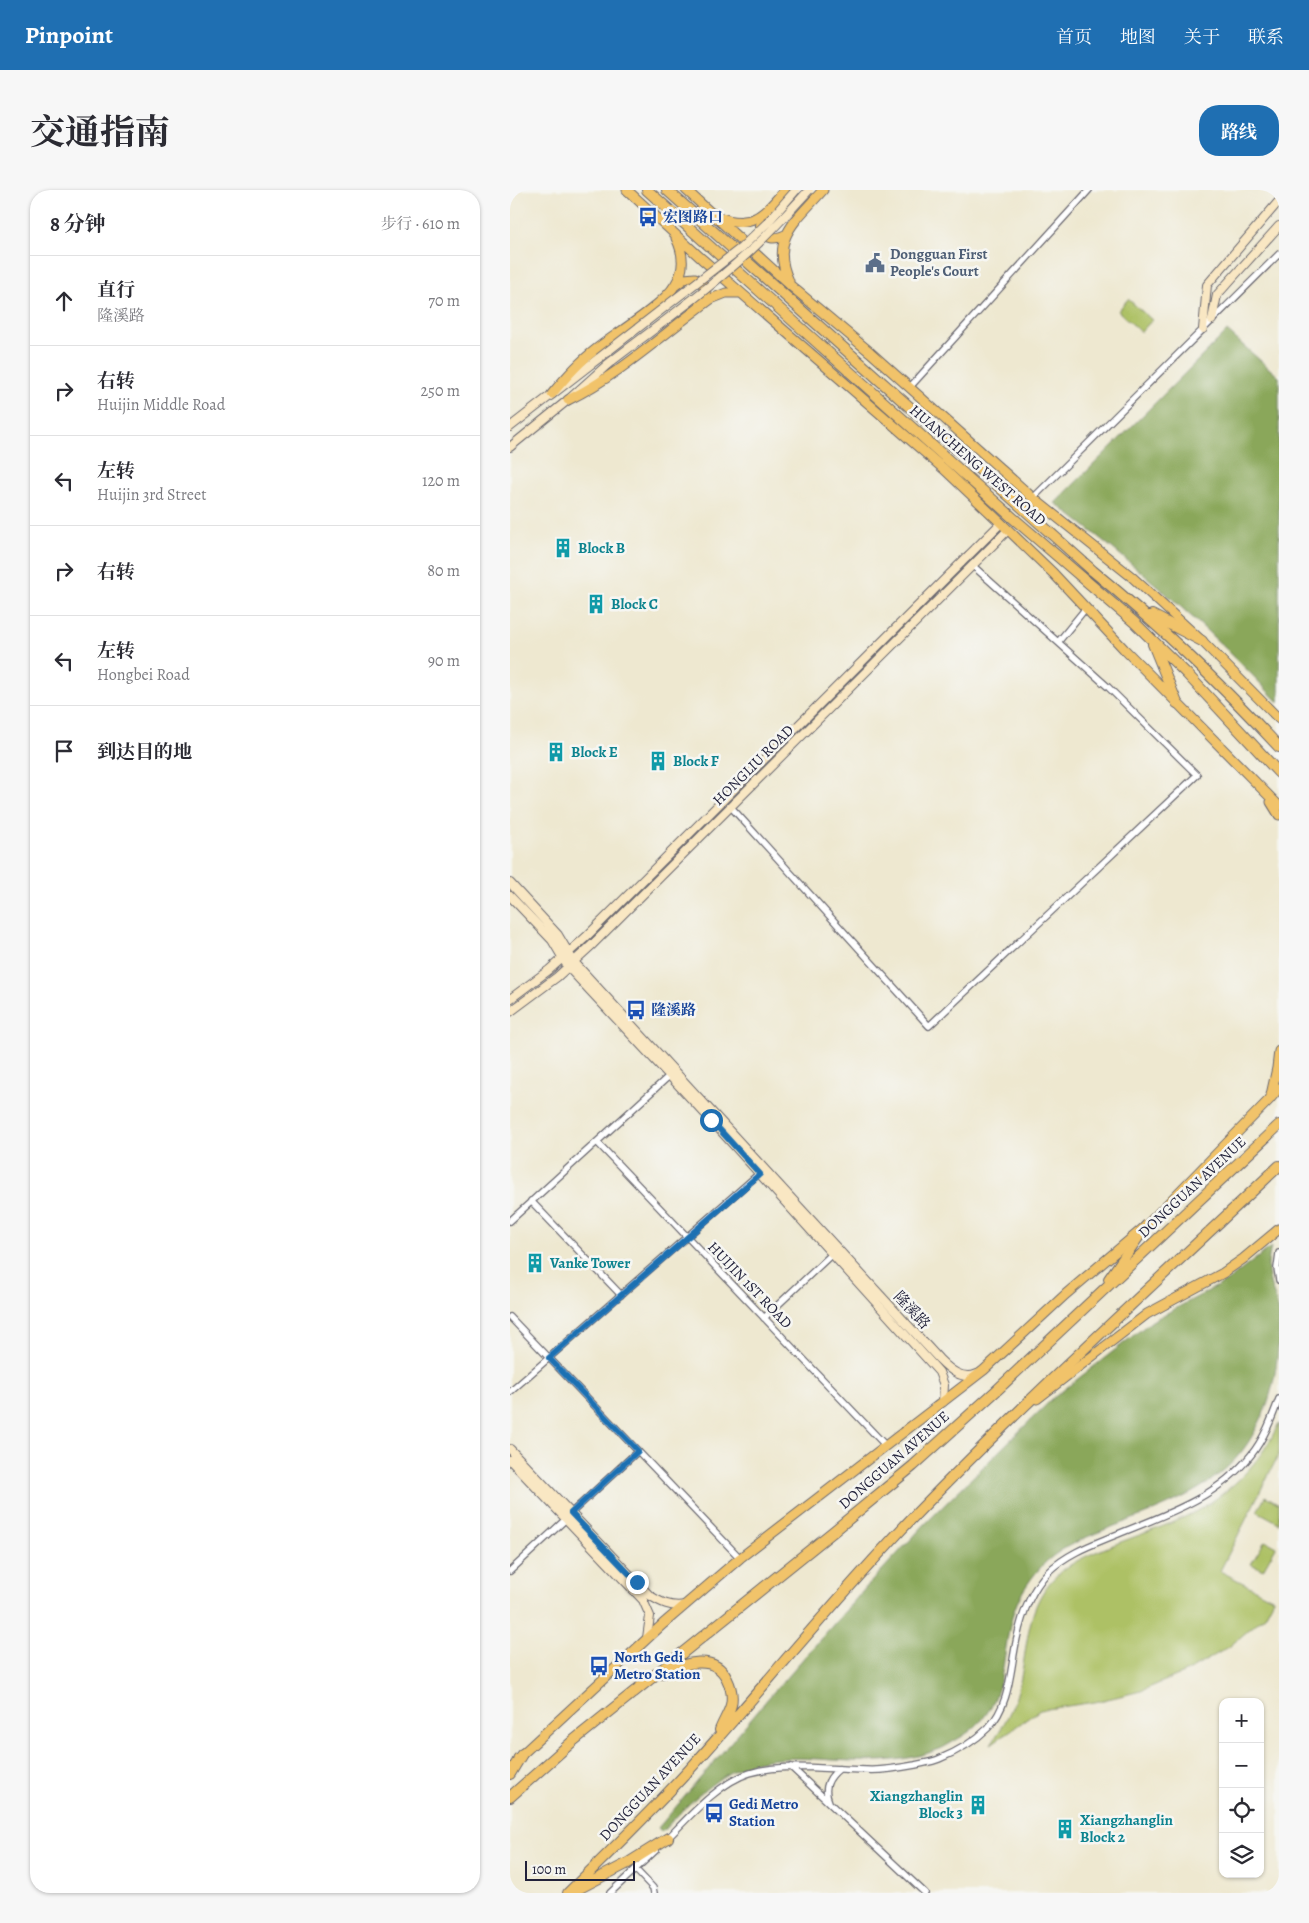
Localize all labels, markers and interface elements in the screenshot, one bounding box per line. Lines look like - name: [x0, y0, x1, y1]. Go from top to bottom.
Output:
- text: Pinpoint: [25, 19, 113, 51]
- text: 首页: [1056, 25, 1092, 49]
- text: 地图: [1120, 25, 1156, 49]
- text: 关于: [1184, 25, 1220, 49]
- text: 联系: [1248, 25, 1284, 49]
- button: 路线: [1199, 105, 1279, 156]
- text: 交通指南: [30, 108, 170, 156]
- bus stop icon: 宏图路口: [637, 206, 659, 228]
- place label: 宏图路口: [663, 207, 723, 227]
- text: 8 分钟: [50, 210, 106, 238]
- text: 步行 · 610 m: [381, 213, 460, 235]
- place label: Dongguan First People's Court: [890, 244, 988, 281]
- public building icon: Dongguan First People's Court: [864, 252, 886, 274]
- text: 直行: [97, 277, 135, 303]
- icon: ahead: [50, 287, 78, 315]
- text: 70 m: [428, 290, 460, 312]
- text: 隆溪路: [97, 305, 145, 327]
- text: 右转: [97, 368, 135, 394]
- icon: right: [50, 377, 78, 405]
- text: 250 m: [421, 380, 460, 402]
- text: Huijin Middle Road: [97, 394, 225, 416]
- street label: HUANCHENG WEST ROAD: [905, 400, 1051, 530]
- text: 左转: [97, 458, 135, 484]
- icon: left: [50, 467, 78, 495]
- text: 120 m: [422, 470, 460, 492]
- text: Huijin 3rd Street: [97, 484, 206, 506]
- building icon: Block B: [552, 537, 574, 559]
- place label: Block B: [578, 538, 625, 558]
- icon: right: [50, 557, 78, 585]
- text: 右转: [97, 559, 135, 585]
- text: 80 m: [427, 560, 460, 582]
- building icon: Block C: [585, 593, 607, 615]
- place label: Block C: [611, 594, 658, 614]
- text: 左转: [97, 638, 135, 664]
- icon: left: [50, 647, 78, 675]
- text: 90 m: [428, 650, 460, 672]
- text: Hongbei Road: [97, 664, 190, 686]
- street label: HONGLIU ROAD: [708, 720, 798, 810]
- icon: arrive: [50, 737, 78, 765]
- text: 到达目的地: [97, 739, 192, 765]
- building icon: Block E: [545, 741, 567, 763]
- place label: Block E: [571, 742, 618, 762]
- building icon: Block F: [647, 750, 669, 772]
- place label: Block F: [673, 751, 719, 771]
- bus stop icon: 隆溪路: [625, 999, 647, 1021]
- place label: 隆溪路: [651, 1000, 696, 1020]
- route start: [700, 1109, 723, 1132]
- street label: DONGGUAN AVENUE: [1134, 1132, 1250, 1242]
- street label: HUIJIN 1ST ROAD: [703, 1237, 797, 1333]
- building icon: Vanke Tower: [524, 1252, 546, 1274]
- place label: Vanke Tower: [549, 1253, 630, 1273]
- street label: 隆溪路: [889, 1287, 935, 1333]
- street label: DONGGUAN AVENUE: [834, 1406, 954, 1514]
- route end: [626, 1571, 649, 1594]
- place label: North Gedi Metro Station: [614, 1647, 701, 1684]
- bus stop icon: North Gedi Metro Station: [588, 1655, 610, 1677]
- map controls: [1219, 1698, 1264, 1878]
- button: +: [1219, 1698, 1264, 1743]
- street label: DONGGUAN AVENUE: [595, 1729, 705, 1845]
- button: −: [1219, 1743, 1264, 1788]
- place label: Xiangzhanglin Block 3: [870, 1786, 964, 1823]
- button: locate: [1219, 1788, 1264, 1833]
- place label: Gedi Metro Station: [729, 1794, 799, 1831]
- building icon: Xiangzhanglin Block 3: [967, 1794, 989, 1816]
- bus stop icon: Gedi Metro Station: [703, 1802, 725, 1824]
- place label: Xiangzhanglin Block 2: [1080, 1810, 1174, 1847]
- building icon: Xiangzhanglin Block 2: [1054, 1818, 1076, 1840]
- button: layers: [1219, 1833, 1264, 1878]
- scale bar: [525, 1858, 635, 1881]
- text: 100 m: [532, 1860, 566, 1879]

